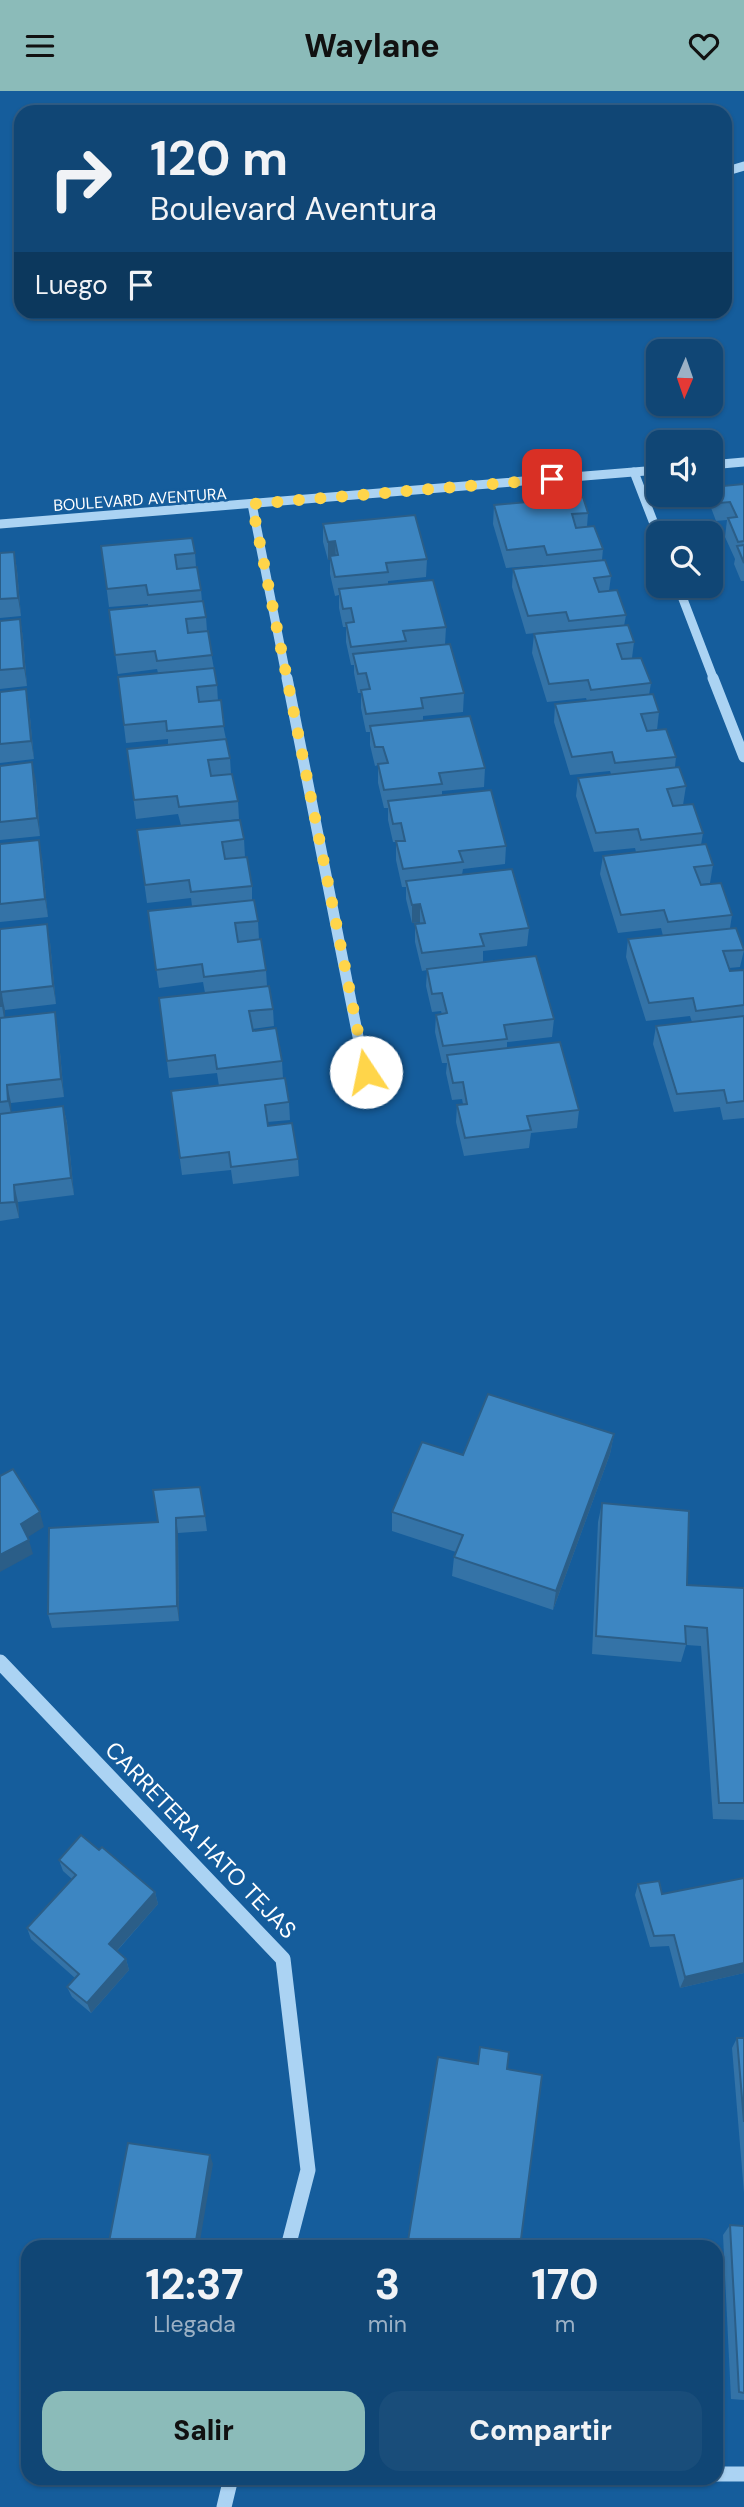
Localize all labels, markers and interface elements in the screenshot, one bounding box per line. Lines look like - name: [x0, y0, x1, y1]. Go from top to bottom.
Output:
- text: Waylane: [304, 25, 440, 67]
- icon: menu: [21, 27, 59, 65]
- icon: heart: [685, 27, 723, 65]
- text: 120 m: [150, 126, 288, 190]
- icon: right: [35, 133, 126, 224]
- text: Boulevard Aventura: [150, 188, 437, 230]
- icon: arrive: [122, 266, 160, 304]
- text: Luego: [35, 268, 108, 302]
- north arrow: [646, 339, 723, 417]
- map controls: [646, 339, 723, 598]
- button: sound: [646, 430, 723, 507]
- pin: [522, 449, 582, 509]
- icon: arrive: [533, 460, 571, 498]
- street label: BOULEVARD AVENTURA: [53, 483, 228, 516]
- button: search: [646, 521, 723, 598]
- position arrow: [329, 1035, 403, 1109]
- street label: CARRETERA HATO TEJAS: [99, 1735, 303, 1945]
- text: 12:37: [145, 2257, 244, 2312]
- text: 3: [375, 2257, 400, 2312]
- text: 170: [531, 2257, 599, 2312]
- text: Llegada: [153, 2309, 236, 2339]
- text: min: [368, 2309, 407, 2339]
- text: m: [555, 2309, 575, 2339]
- button: Salir: [42, 2391, 365, 2471]
- button: Compartir: [379, 2391, 702, 2471]

